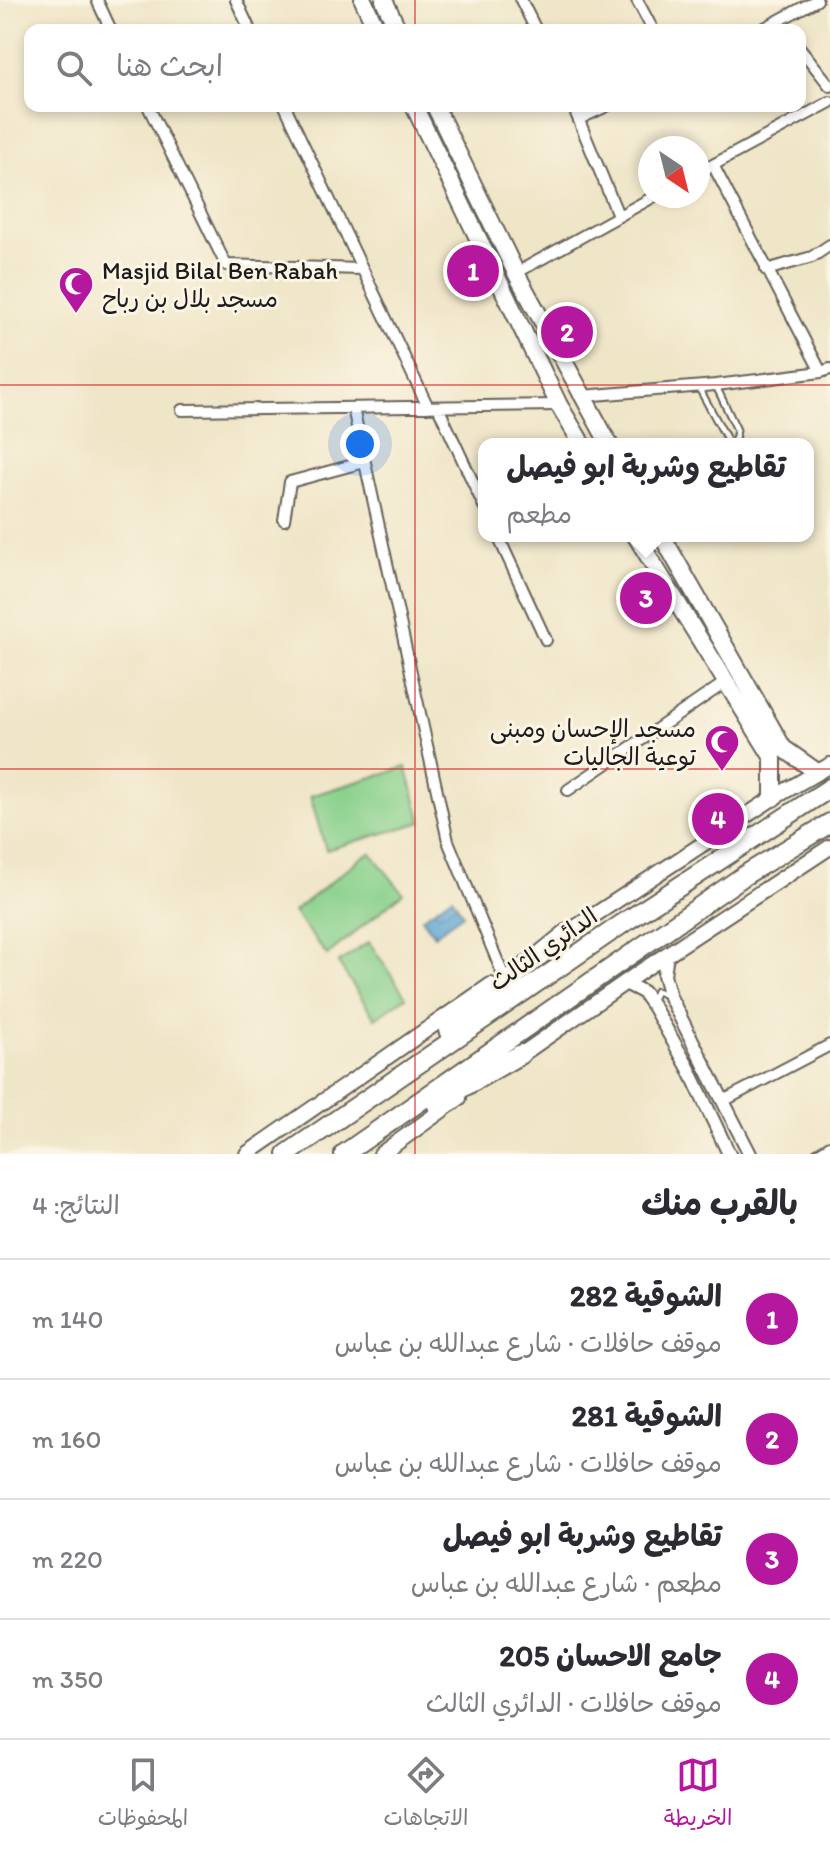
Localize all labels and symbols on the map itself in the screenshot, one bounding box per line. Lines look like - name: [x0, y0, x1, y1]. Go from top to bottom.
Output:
- north arrow: [638, 136, 710, 208]
- pin: 1: [447, 241, 499, 301]
- place label: Masjid Bilal Ben Rabah مسجد بلال بن رباح: [102, 256, 338, 314]
- mosque icon: Masjid Bilal Ben Rabah مسجد بلال بن رباح: [57, 265, 95, 315]
- pin: 2: [541, 302, 593, 362]
- your location: [340, 424, 380, 464]
- pin: 3: [620, 568, 672, 628]
- place label: مسجد الإحسان ومبنى توعية الجاليات: [490, 714, 697, 772]
- mosque icon: مسجد الإحسان ومبنى توعية الجاليات: [703, 723, 741, 773]
- pin: 4: [692, 789, 744, 849]
- street label: الدائري الثالث: [483, 901, 605, 999]

